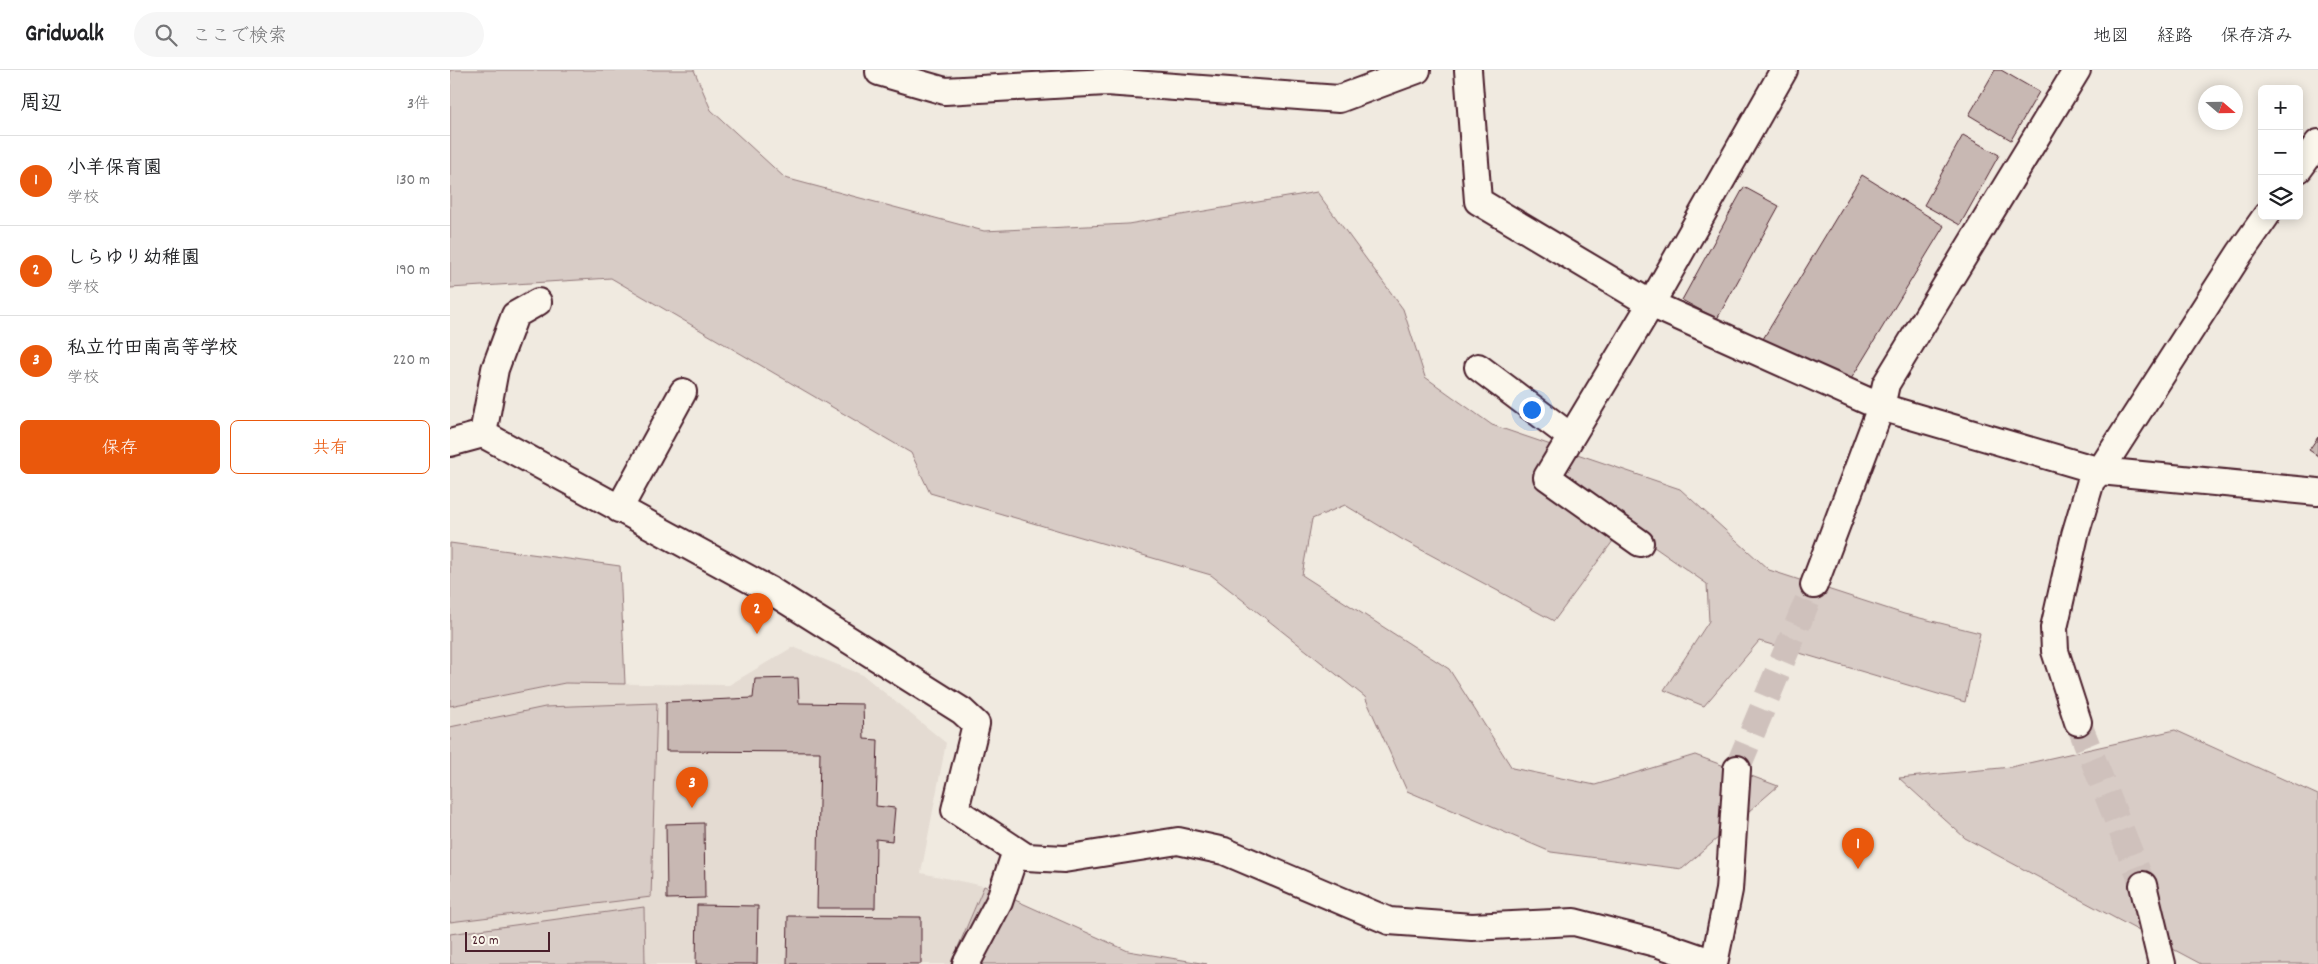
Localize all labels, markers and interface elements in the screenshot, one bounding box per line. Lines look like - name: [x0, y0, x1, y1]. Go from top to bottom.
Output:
- search box: [134, 12, 484, 57]
- text: Gridwalk: [25, 18, 104, 52]
- icon: search: [152, 21, 180, 49]
- text: ここで検索: [192, 24, 287, 51]
- text: 地図: [2093, 25, 2129, 50]
- text: 経路: [2157, 25, 2193, 50]
- text: 保存済み: [2221, 25, 2293, 50]
- north arrow: [2198, 85, 2243, 130]
- map controls: [2258, 85, 2303, 220]
- button: +: [2258, 85, 2303, 130]
- text: 周辺: [20, 90, 62, 120]
- text: 3件: [407, 93, 430, 116]
- button: −: [2258, 130, 2303, 175]
- text: 小羊保育園: [67, 156, 162, 183]
- text: 1: [34, 169, 38, 192]
- text: 130 m: [396, 169, 430, 192]
- button: layers: [2258, 175, 2303, 220]
- text: 学校: [67, 187, 99, 210]
- text: しらゆり幼稚園: [67, 246, 200, 273]
- text: 2: [33, 259, 40, 282]
- text: 190 m: [396, 259, 430, 282]
- text: 学校: [67, 277, 99, 300]
- text: 私立竹田南高等学校: [67, 336, 238, 363]
- text: 3: [32, 349, 40, 372]
- text: 220 m: [393, 349, 430, 372]
- text: 学校: [67, 367, 99, 390]
- your location: [1519, 397, 1545, 423]
- button: 保存: [20, 420, 220, 474]
- button: 共有: [230, 420, 430, 474]
- pin: 2: [741, 593, 773, 634]
- pin: 3: [676, 767, 708, 808]
- pin: 1: [1842, 828, 1874, 869]
- scale bar: [465, 929, 550, 952]
- text: 20 m: [472, 931, 499, 951]

